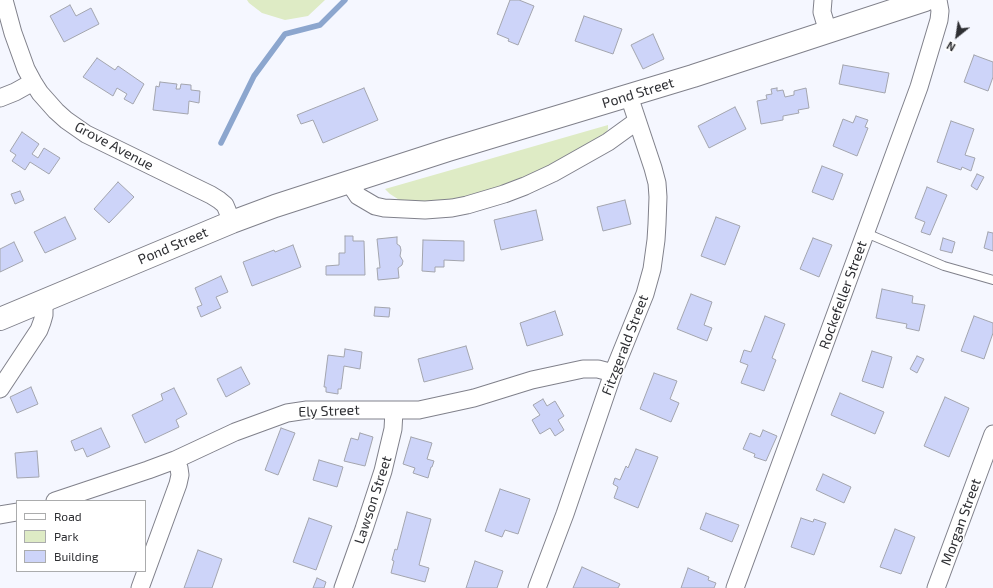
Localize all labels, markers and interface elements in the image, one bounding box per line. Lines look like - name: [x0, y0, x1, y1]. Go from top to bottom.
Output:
- north arrow: [937, 16, 977, 56]
- text: N: [944, 39, 957, 54]
- street label: Pond Street: [600, 74, 676, 112]
- street label: Grove Avenue: [72, 118, 156, 174]
- street label: Pond Street: [136, 224, 210, 268]
- street label: Rockefeller Street: [816, 239, 870, 351]
- street label: Fitzgerald Street: [598, 292, 652, 398]
- street label: Ely Street: [298, 402, 360, 420]
- street label: Lawson Street: [351, 454, 395, 546]
- street label: Morgan Street: [937, 476, 985, 568]
- legend: [16, 500, 146, 572]
- text: Road: [54, 509, 82, 523]
- text: Park: [54, 529, 79, 543]
- text: Building: [54, 549, 98, 563]

